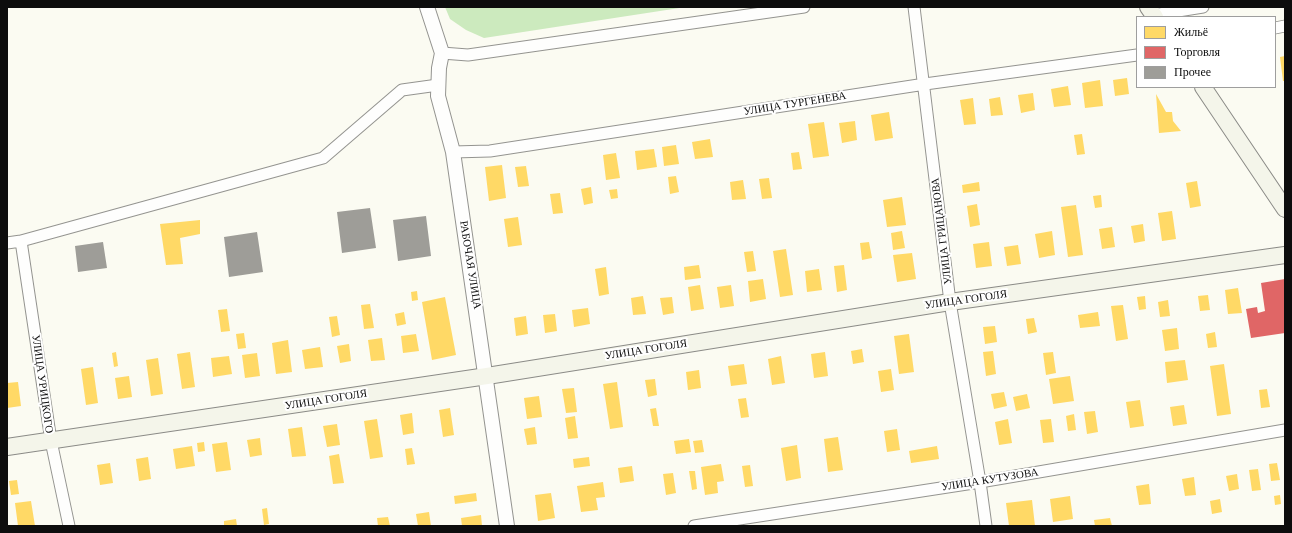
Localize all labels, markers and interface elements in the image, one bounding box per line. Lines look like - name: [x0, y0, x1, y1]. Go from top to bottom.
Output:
- legend: [1136, 16, 1276, 88]
- text: Жильё: [1174, 25, 1208, 39]
- text: Торговля: [1174, 45, 1220, 59]
- text: Прочее: [1174, 65, 1211, 79]
- street label: УЛИЦА ТУРГЕНЕВА: [743, 89, 847, 119]
- street label: УЛИЦА ГРИЦАНОВА: [929, 177, 955, 285]
- street label: РАБОЧАЯ УЛИЦА: [456, 220, 484, 310]
- street label: УЛИЦА ГОГОЛЯ: [924, 288, 1008, 312]
- street label: УЛИЦА УРИЦКОГО: [29, 334, 55, 434]
- street label: УЛИЦА ГОГОЛЯ: [604, 337, 688, 363]
- street label: УЛИЦА ГОГОЛЯ: [284, 387, 368, 413]
- street label: УЛИЦА КУТУЗОВА: [941, 466, 1039, 494]

